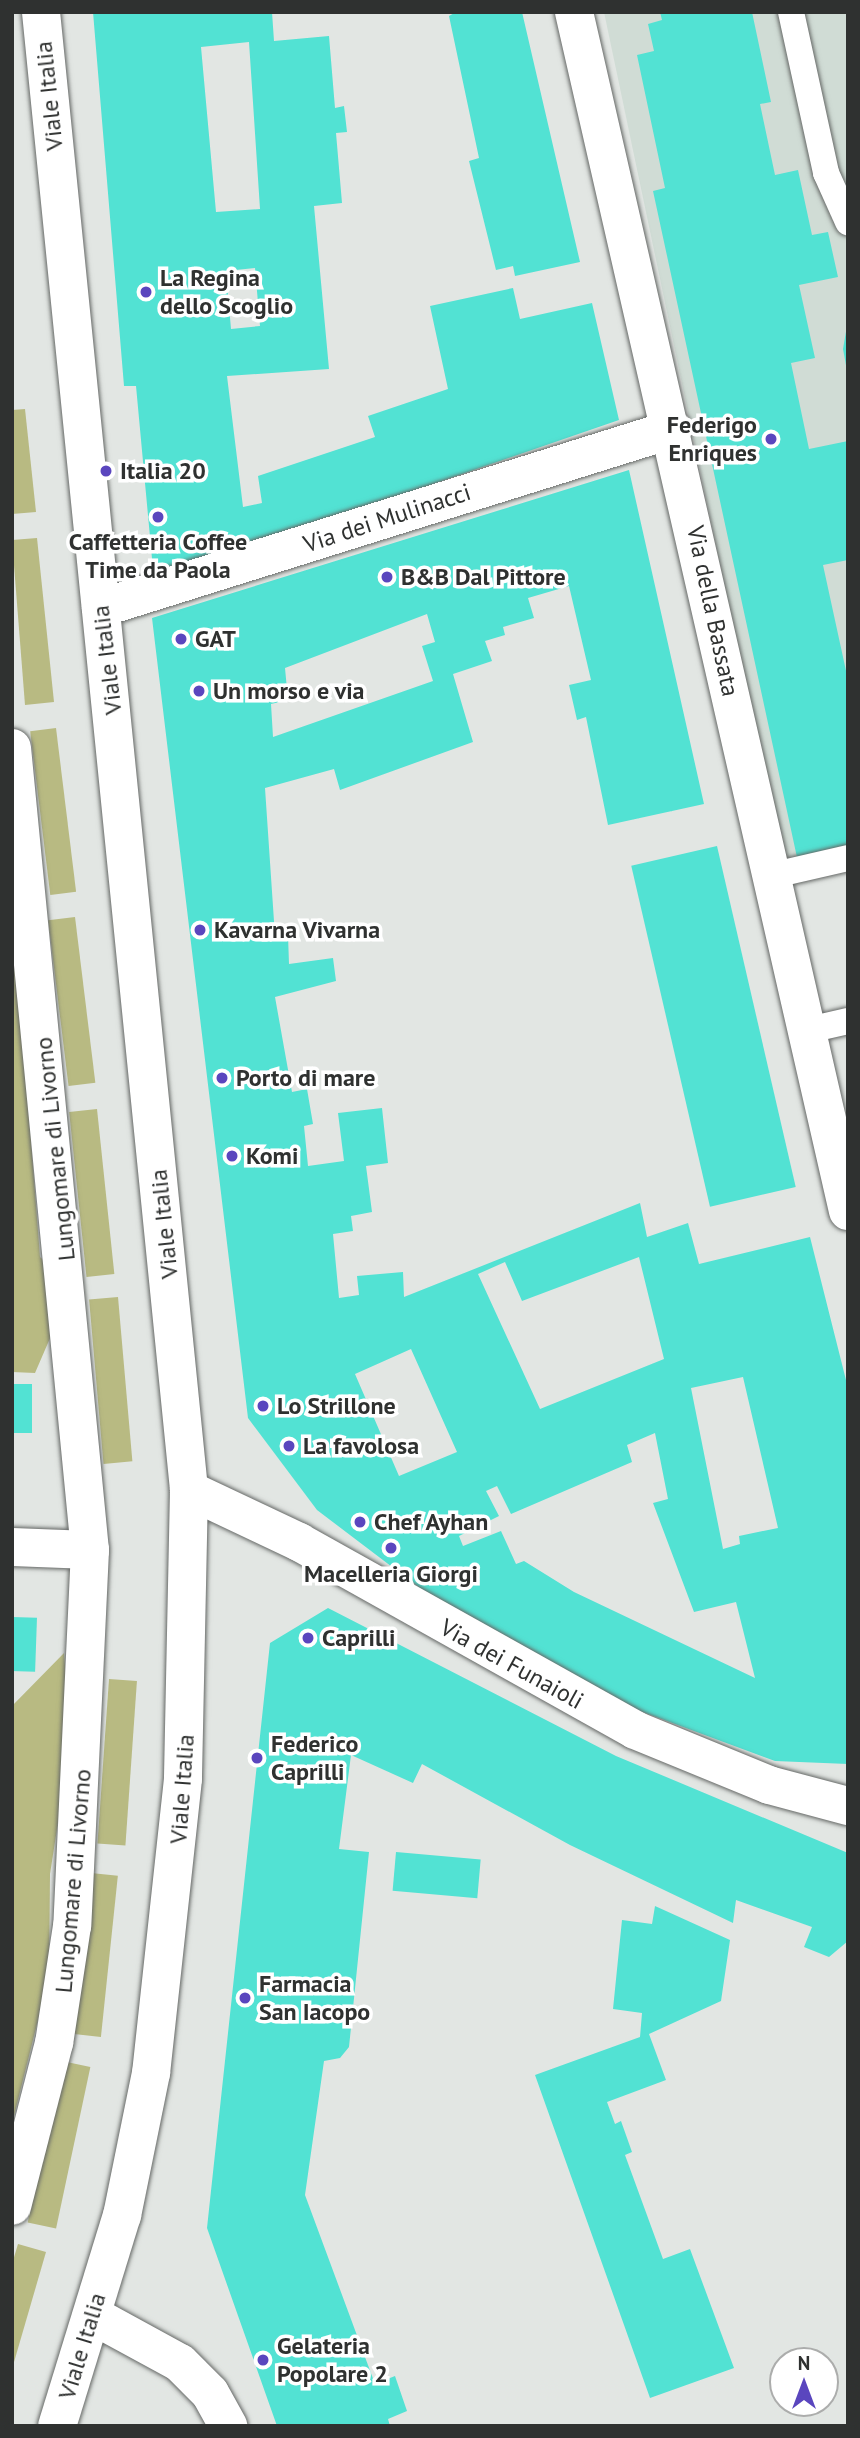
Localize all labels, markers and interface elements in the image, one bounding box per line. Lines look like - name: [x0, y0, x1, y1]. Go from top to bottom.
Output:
- street label: Viale Italia: [29, 40, 69, 152]
- place label: La Regina dello Scoglio: [160, 264, 293, 320]
- marker: La Regina dello Scoglio: [138, 284, 154, 300]
- place label: Federigo Enriques: [667, 411, 757, 467]
- marker: Federigo Enriques: [763, 431, 779, 447]
- place label: Italia 20: [120, 457, 206, 485]
- marker: Italia 20: [98, 463, 114, 479]
- street label: Via dei Mulinacci: [300, 477, 474, 559]
- marker: Caffetteria Coffee Time da Paola: [150, 509, 166, 525]
- street label: Via della Bassata: [681, 523, 745, 699]
- place label: Caffetteria Coffee Time da Paola: [69, 528, 247, 584]
- place label: B&B Dal Pittore: [401, 563, 566, 591]
- marker: B&B Dal Pittore: [379, 569, 395, 585]
- street label: Viale Italia: [86, 604, 128, 716]
- place label: GAT: [195, 625, 236, 653]
- marker: GAT: [173, 631, 189, 647]
- place label: Un morso e via: [213, 677, 365, 705]
- marker: Un morso e via: [191, 683, 207, 699]
- place label: Kavarna Vivarna: [214, 916, 381, 944]
- marker: Kavarna Vivarna: [192, 922, 208, 938]
- street label: Lungomare di Livorno: [29, 1036, 81, 1262]
- place label: Porto di mare: [236, 1064, 375, 1092]
- marker: Porto di mare: [214, 1070, 230, 1086]
- place label: Komi: [246, 1142, 298, 1170]
- marker: Komi: [224, 1148, 240, 1164]
- street label: Viale Italia: [144, 1168, 184, 1280]
- place label: Lo Strillone: [277, 1392, 396, 1420]
- marker: Lo Strillone: [255, 1398, 271, 1414]
- place label: La favolosa: [303, 1432, 419, 1460]
- marker: La favolosa: [281, 1438, 297, 1454]
- place label: Chef Ayhan: [374, 1508, 489, 1536]
- marker: Chef Ayhan: [352, 1514, 368, 1530]
- marker: Macelleria Giorgi: [383, 1540, 399, 1556]
- place label: Macelleria Giorgi: [304, 1560, 478, 1588]
- street label: Via dei Funaioli: [435, 1613, 589, 1715]
- place label: Caprilli: [322, 1624, 395, 1652]
- marker: Caprilli: [300, 1630, 316, 1646]
- place label: Federico Caprilli: [271, 1730, 358, 1786]
- street label: Viale Italia: [164, 1733, 200, 1845]
- marker: Federico Caprilli: [249, 1750, 265, 1766]
- street label: Lungomare di Livorno: [49, 1768, 97, 1994]
- place label: Farmacia San Iacopo: [259, 1970, 370, 2026]
- marker: Farmacia San Iacopo: [237, 1990, 253, 2006]
- street label: Viale Italia: [52, 2289, 112, 2403]
- place label: Gelateria Popolare 2: [277, 2332, 388, 2388]
- north arrow: [769, 2347, 839, 2417]
- text: N: [798, 2351, 810, 2375]
- marker: Gelateria Popolare 2: [255, 2352, 271, 2368]

